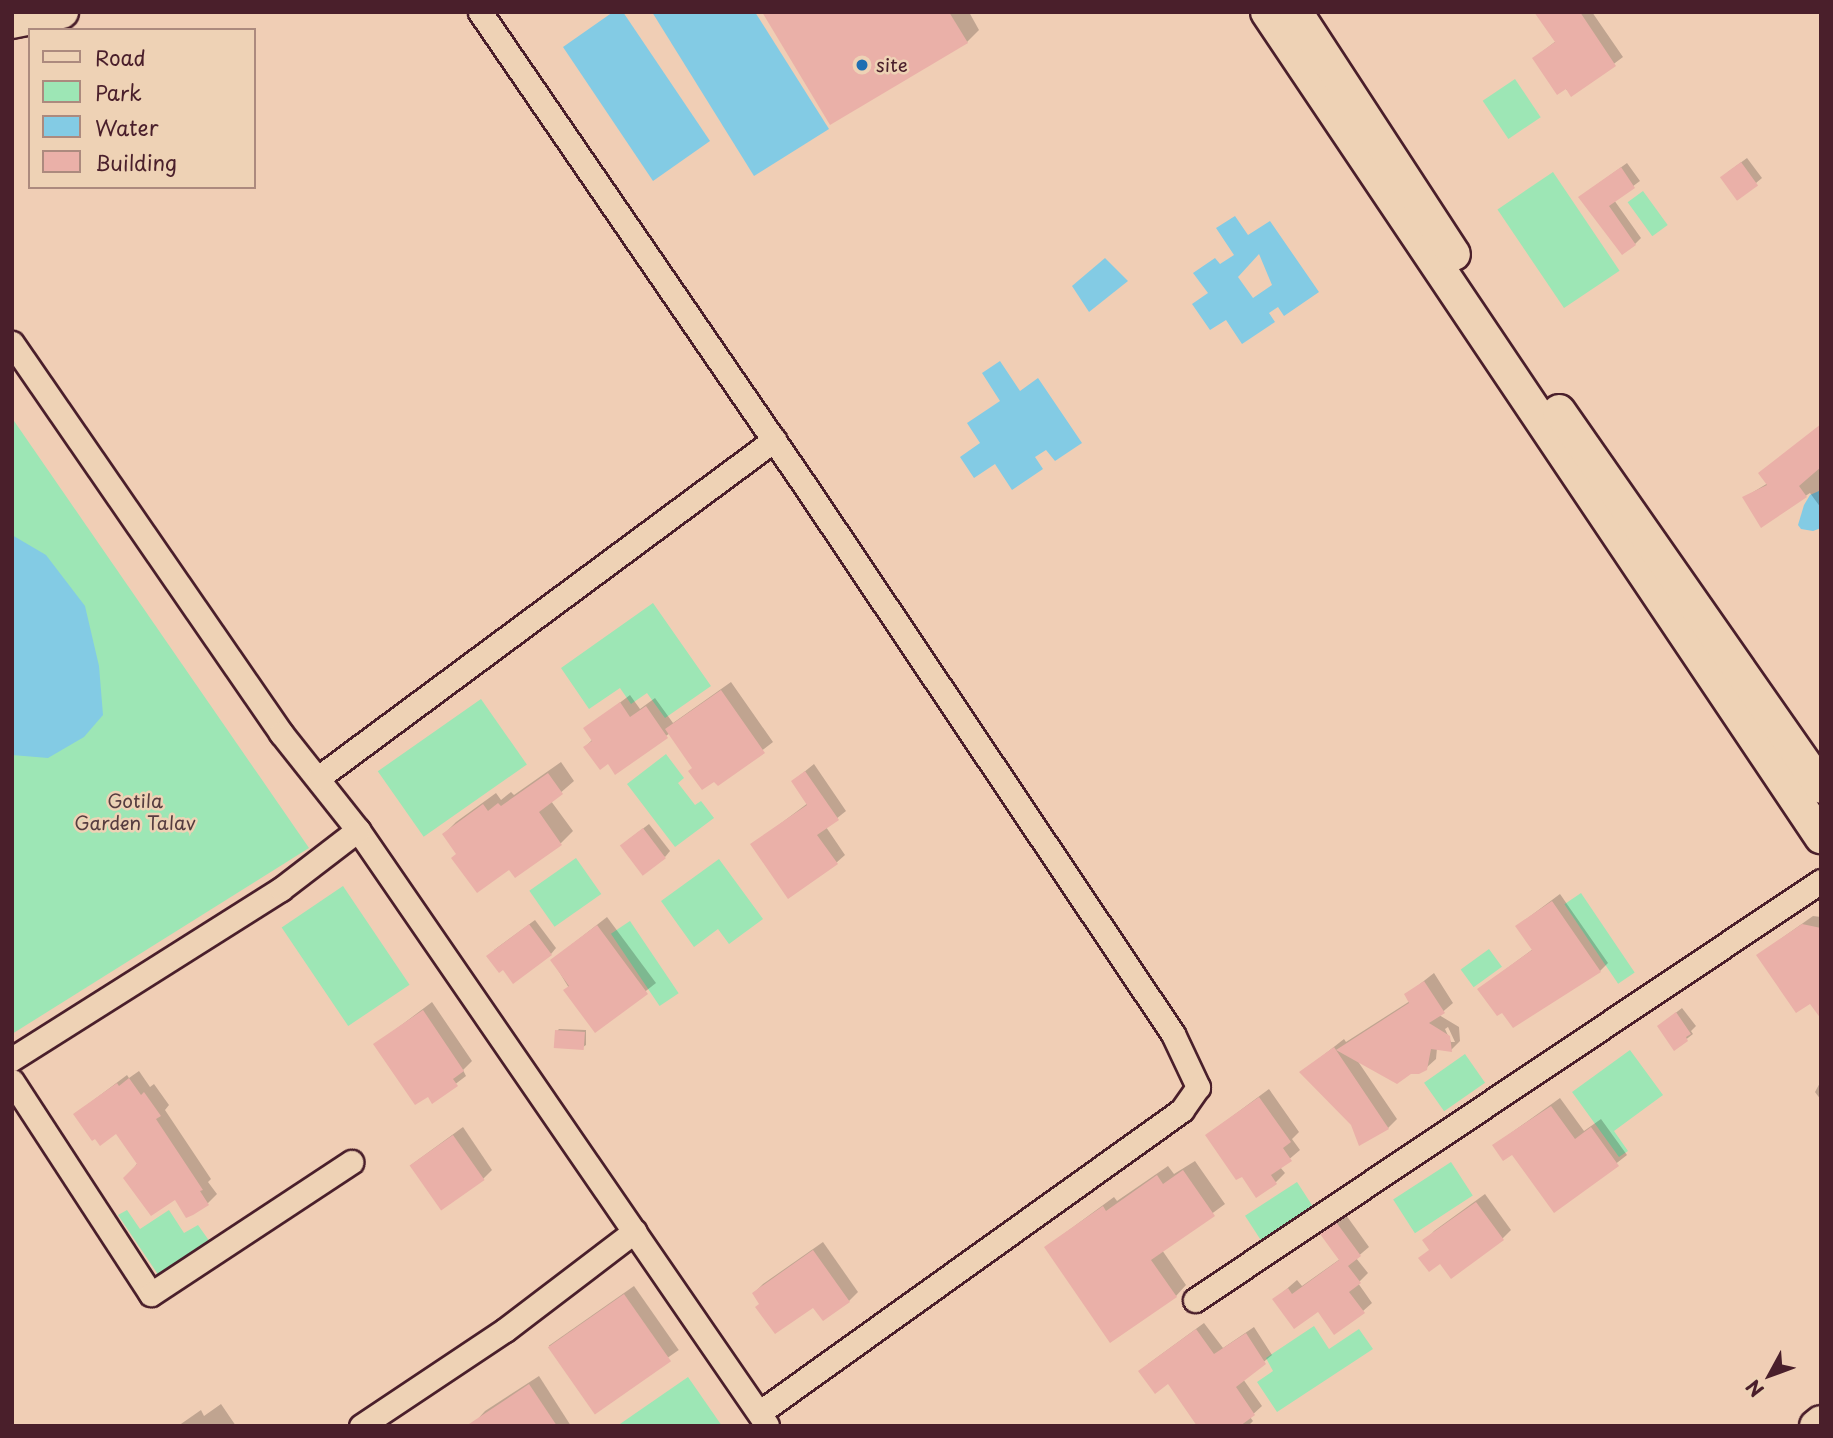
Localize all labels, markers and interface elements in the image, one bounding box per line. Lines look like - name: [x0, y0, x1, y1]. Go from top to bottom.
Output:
- legend: [28, 28, 256, 189]
- text: Road: [95, 41, 146, 73]
- place label: site: [876, 54, 908, 76]
- marker: site: [854, 57, 870, 73]
- text: Park: [95, 76, 142, 108]
- text: Water: [95, 111, 158, 143]
- text: Building: [95, 146, 177, 178]
- park label: Gotila Garden Talav: [74, 790, 196, 834]
- north arrow: [1735, 1340, 1805, 1410]
- text: N: [1739, 1374, 1770, 1404]

